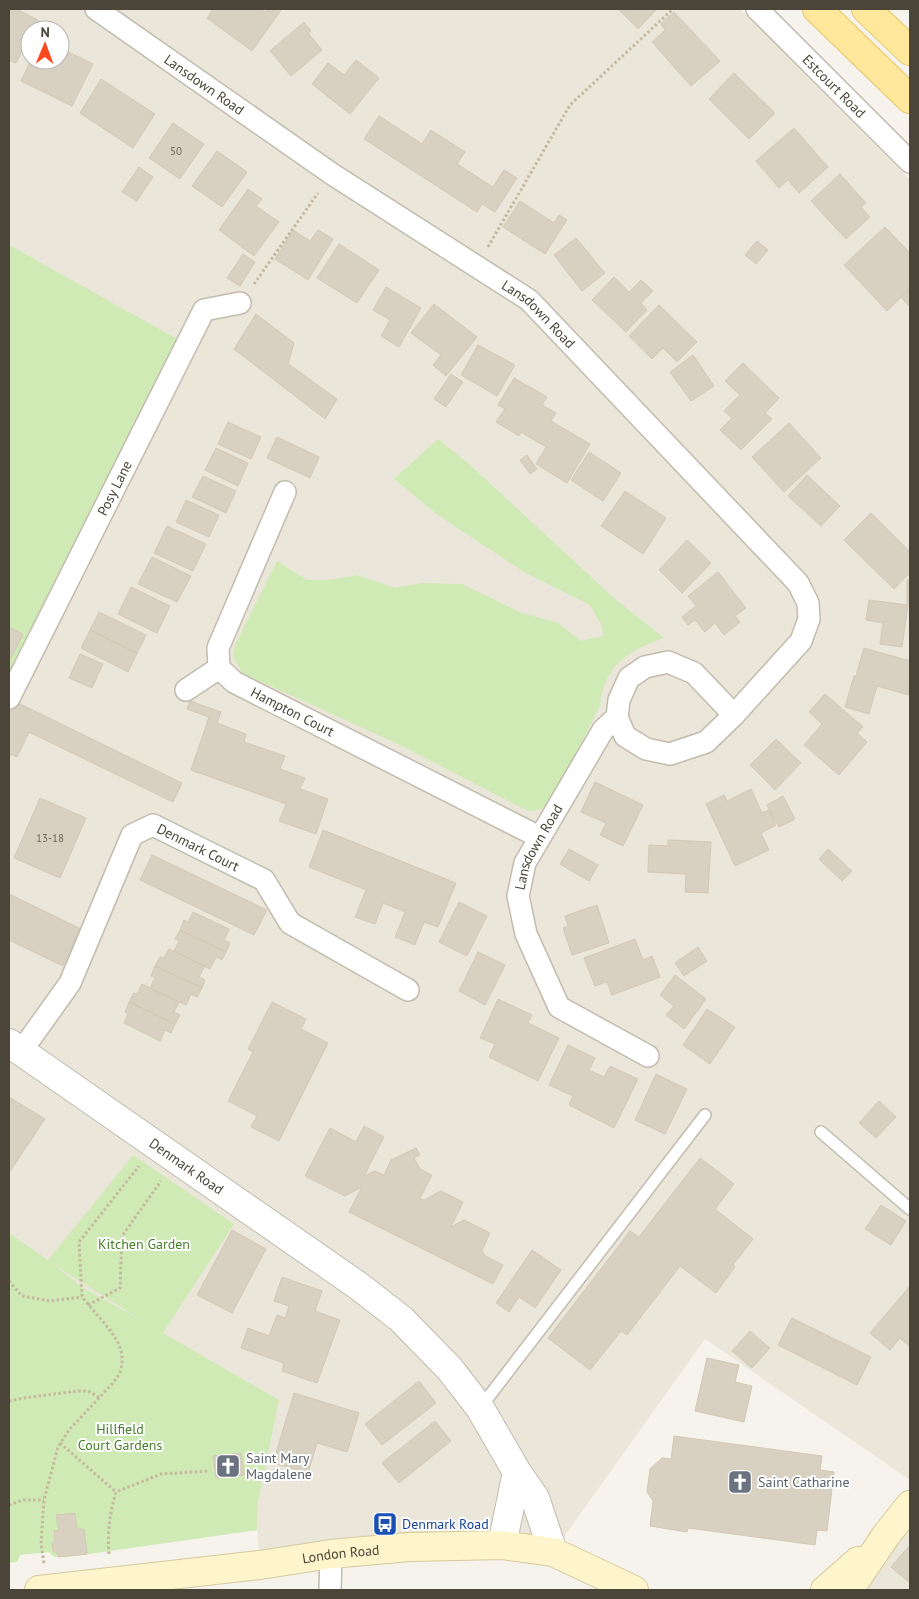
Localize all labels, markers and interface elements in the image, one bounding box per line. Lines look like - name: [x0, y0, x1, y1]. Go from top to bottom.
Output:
- north arrow: [20, 20, 70, 70]
- text: N: [40, 23, 50, 41]
- street label: Lansdown Road: [161, 50, 248, 119]
- street label: Estcourt Road: [799, 51, 870, 122]
- house number: 50: [170, 144, 182, 158]
- street label: Lansdown Road: [498, 276, 579, 352]
- street label: Posy Lane: [93, 458, 136, 519]
- street label: Hampton Court: [248, 683, 338, 741]
- street label: Lansdown Road: [511, 801, 566, 891]
- street label: Denmark Court: [154, 819, 242, 875]
- house number: 13-18: [36, 831, 64, 845]
- street label: Denmark Road: [146, 1134, 227, 1198]
- park label: Kitchen Garden: [98, 1235, 190, 1253]
- park label: Hillfield Court Gardens: [78, 1420, 162, 1454]
- place label: Saint Mary Magdalene: [246, 1449, 312, 1483]
- church icon: Saint Mary Magdalene: [215, 1453, 241, 1479]
- church icon: Saint Catharine: [727, 1469, 753, 1495]
- place label: Saint Catharine: [758, 1473, 850, 1491]
- bus stop icon: Denmark Road: [372, 1511, 398, 1537]
- place label: Denmark Road: [402, 1515, 489, 1533]
- street label: London Road: [301, 1541, 380, 1567]

